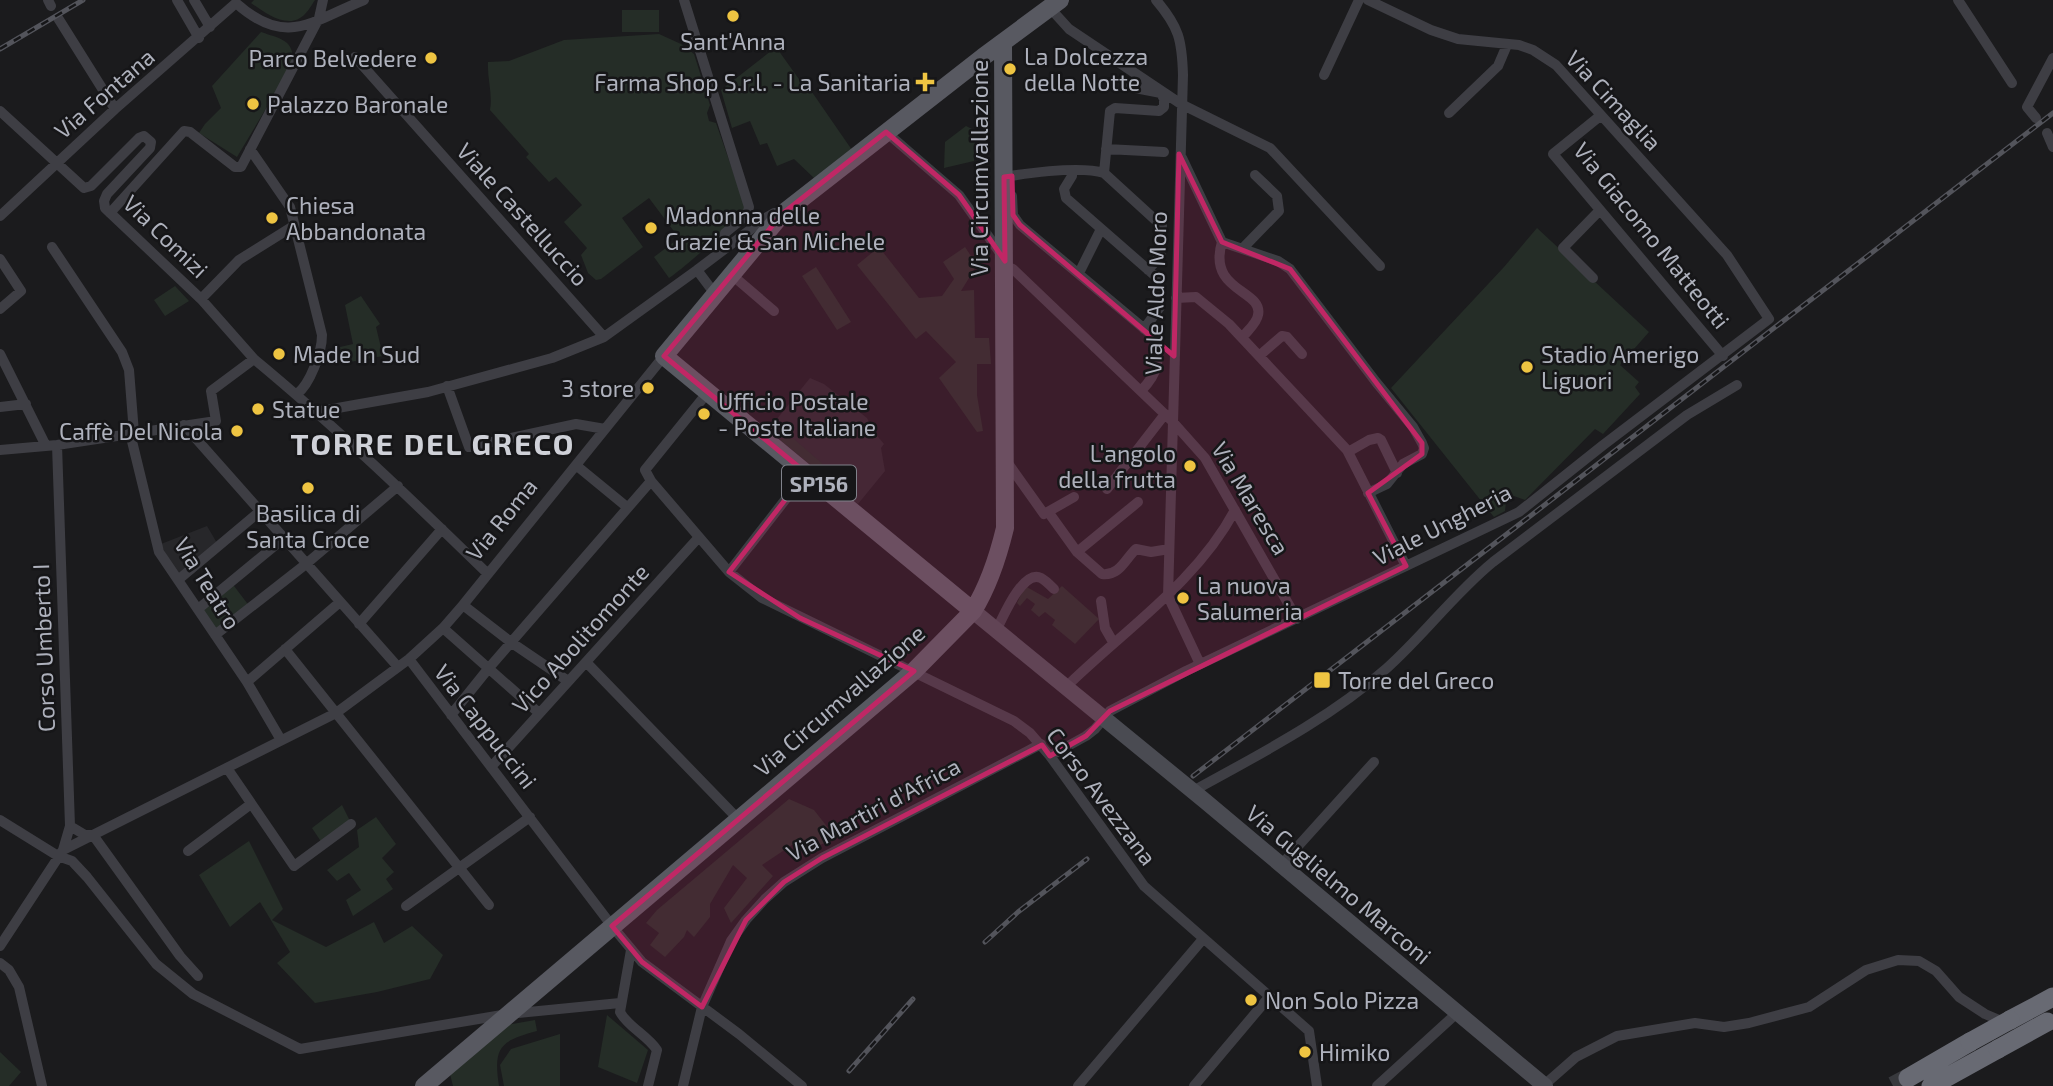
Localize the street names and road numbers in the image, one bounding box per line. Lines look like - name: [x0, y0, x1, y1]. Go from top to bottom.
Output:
- street label: Via Fontana: [48, 42, 160, 144]
- street label: Via Cimaglia: [1560, 44, 1668, 156]
- street label: Via Circumvallazione: [965, 60, 993, 276]
- street label: Via Giacomo Matteotti: [1568, 136, 1736, 334]
- street label: Viale Castelluccio: [451, 137, 595, 291]
- street label: Via Comizi: [118, 189, 214, 283]
- street label: Viale Aldo Moro: [1138, 211, 1172, 375]
- street label: Via Maresca: [1206, 436, 1296, 560]
- road number: SP156: [782, 466, 856, 500]
- street label: Via Roma: [459, 472, 543, 566]
- street label: Viale Ungheria: [1368, 477, 1516, 571]
- street label: Via Teatro: [169, 532, 247, 634]
- street label: Vico Abolitomonte: [506, 558, 654, 718]
- street label: Corso Umberto I: [26, 563, 60, 733]
- street label: Via Circumvallazione: [748, 618, 930, 782]
- street label: Via Cappuccini: [429, 658, 543, 794]
- street label: Corso Avezzana: [1041, 722, 1163, 870]
- street label: Via Martiri d'Africa: [781, 751, 965, 867]
- street label: Via Guglielmo Marconi: [1241, 798, 1437, 970]

